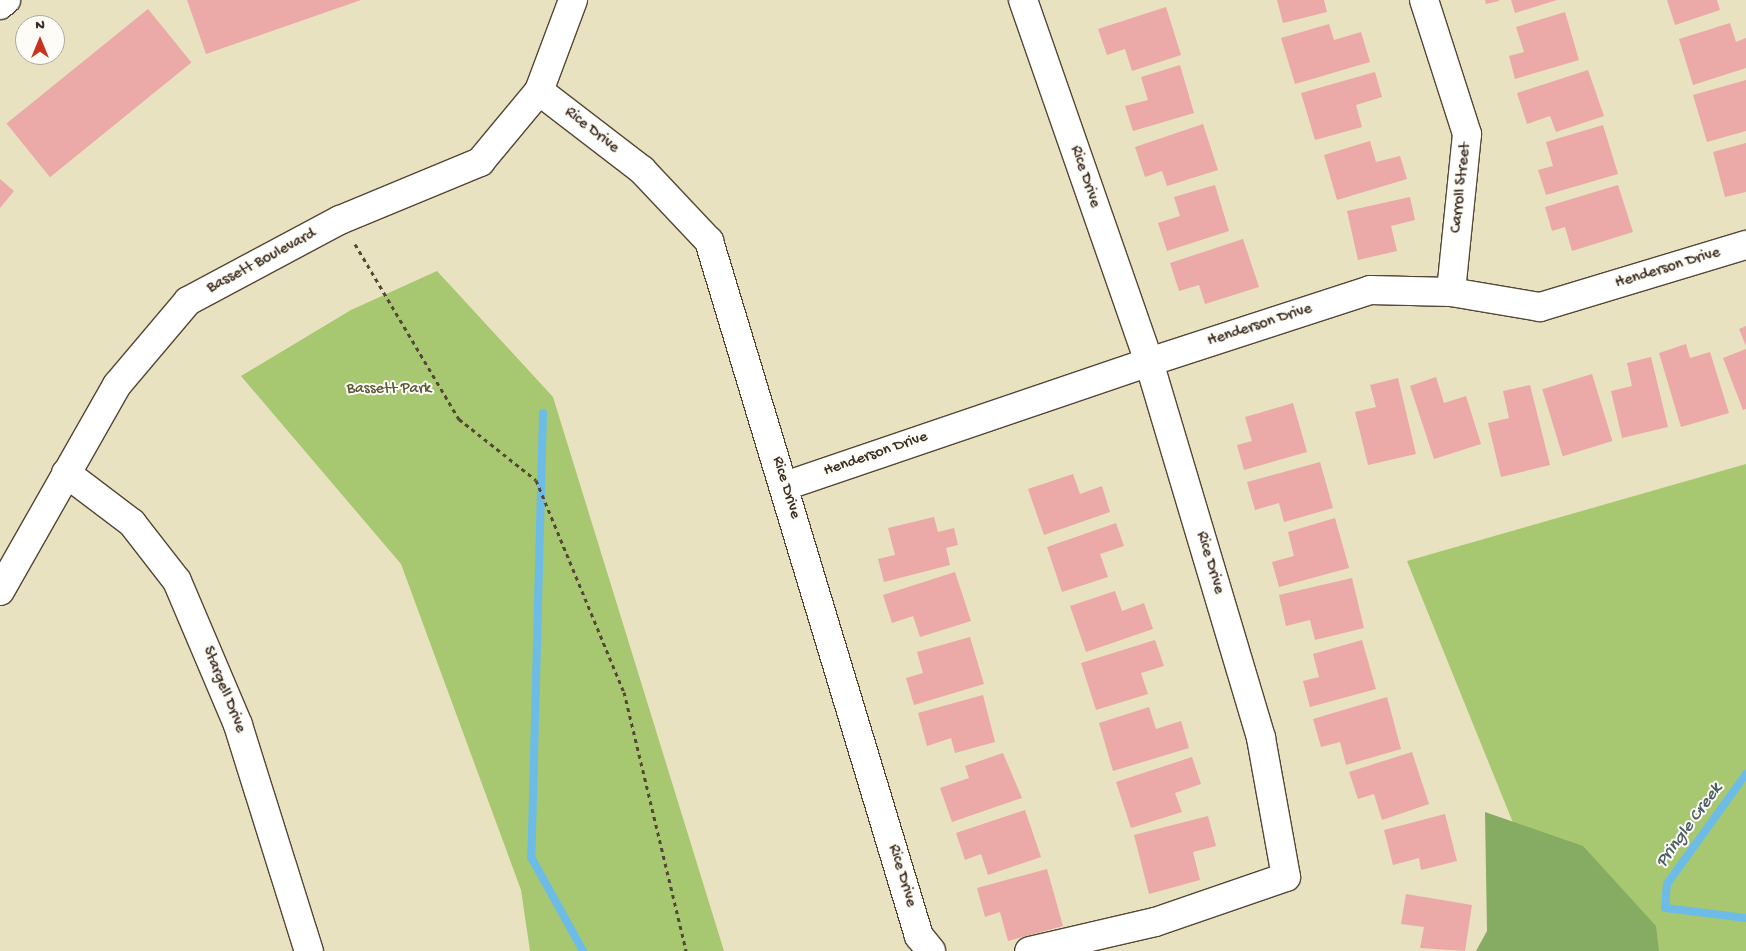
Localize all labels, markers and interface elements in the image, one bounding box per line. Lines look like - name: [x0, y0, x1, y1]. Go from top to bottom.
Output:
- north arrow: [15, 15, 65, 65]
- text: N: [35, 17, 45, 34]
- street label: Rice Drive: [560, 104, 622, 158]
- street label: Carroll Street: [1448, 142, 1476, 234]
- street label: Rice Drive: [1064, 144, 1104, 210]
- street label: Bassett Boulevard: [204, 225, 320, 299]
- street label: Henderson Drive: [1613, 244, 1723, 294]
- street label: Henderson Drive: [1205, 300, 1315, 352]
- park label: Bassett Park: [347, 380, 431, 400]
- street label: Henderson Drive: [821, 428, 931, 482]
- street label: Rice Drive: [766, 454, 804, 522]
- street label: Rice Drive: [1190, 529, 1228, 597]
- street label: Stargell Drive: [197, 644, 249, 736]
- water label: Pringle Creek: [1652, 780, 1728, 872]
- street label: Rice Drive: [882, 842, 920, 910]

